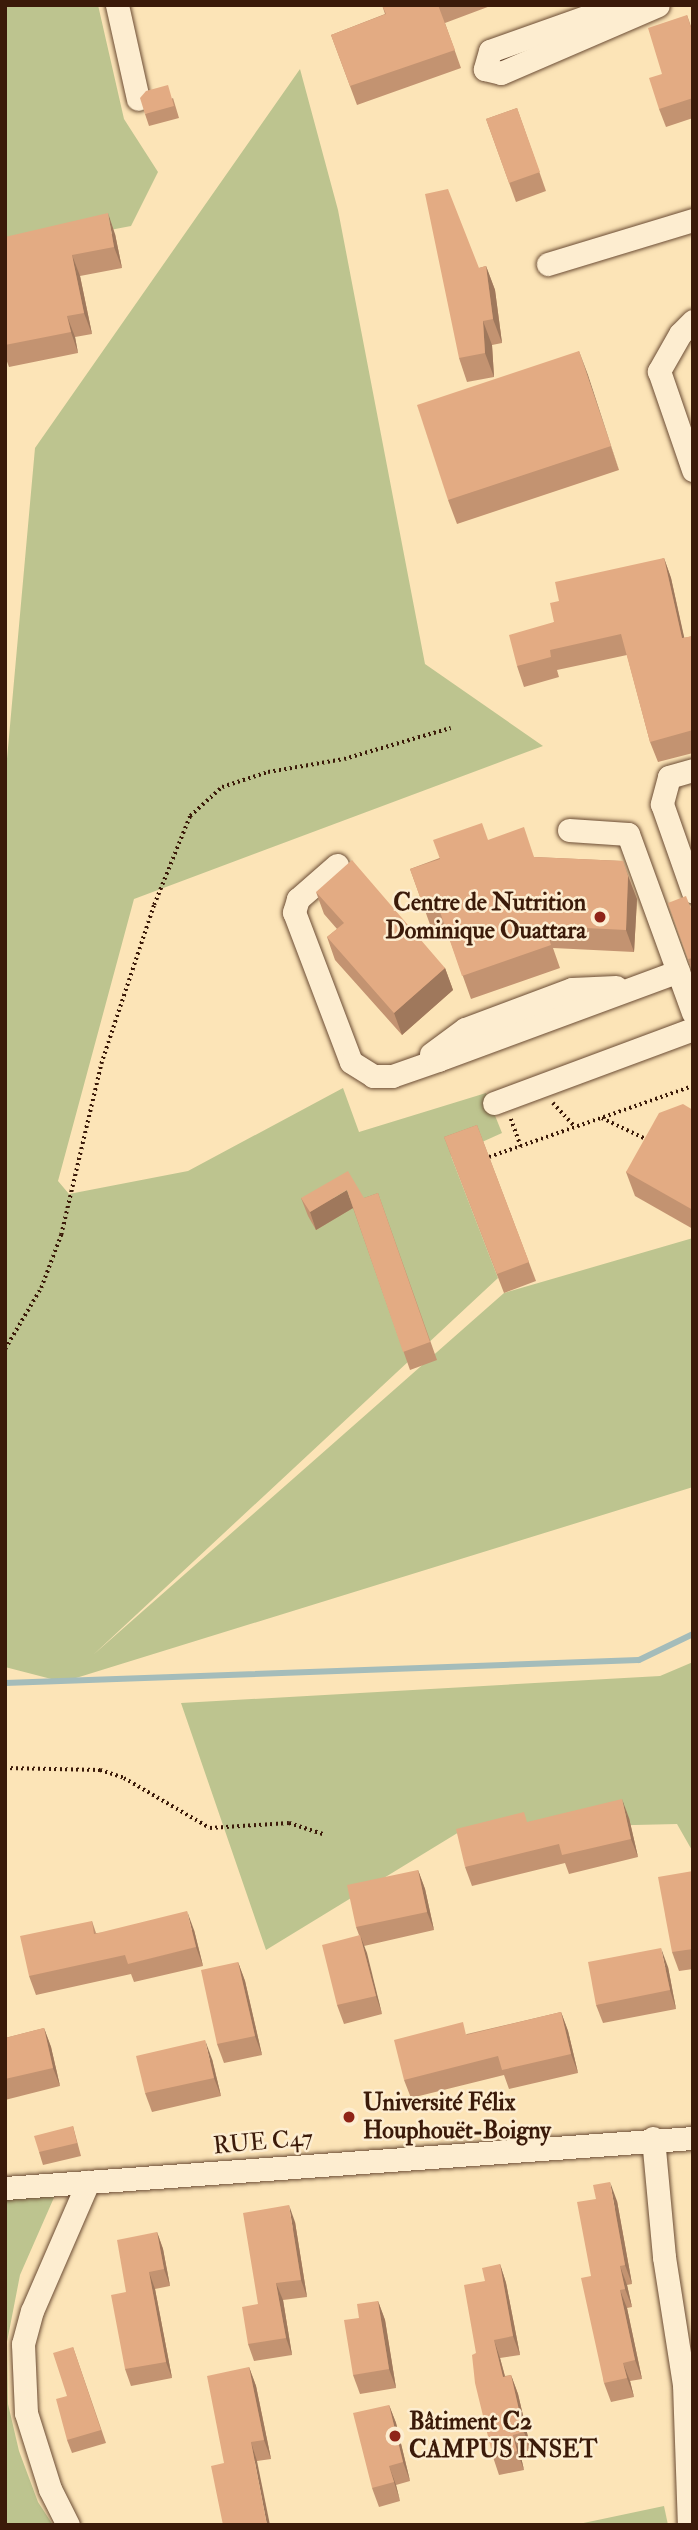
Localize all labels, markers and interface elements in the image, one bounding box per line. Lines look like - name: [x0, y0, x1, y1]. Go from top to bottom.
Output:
- place label: Centre de Nutrition Dominique Ouattara: [385, 889, 586, 945]
- marker: Centre de Nutrition Dominique Ouattara: [592, 909, 608, 925]
- place label: Université Félix Houphouët-Boigny: [363, 2089, 551, 2145]
- marker: Université Félix Houphouët-Boigny: [341, 2109, 357, 2125]
- street label: RUE C47: [212, 2123, 314, 2161]
- place label: Bâtiment C2 CAMPUS INSET: [409, 2408, 597, 2464]
- marker: Bâtiment C2 CAMPUS INSET: [387, 2428, 403, 2444]

